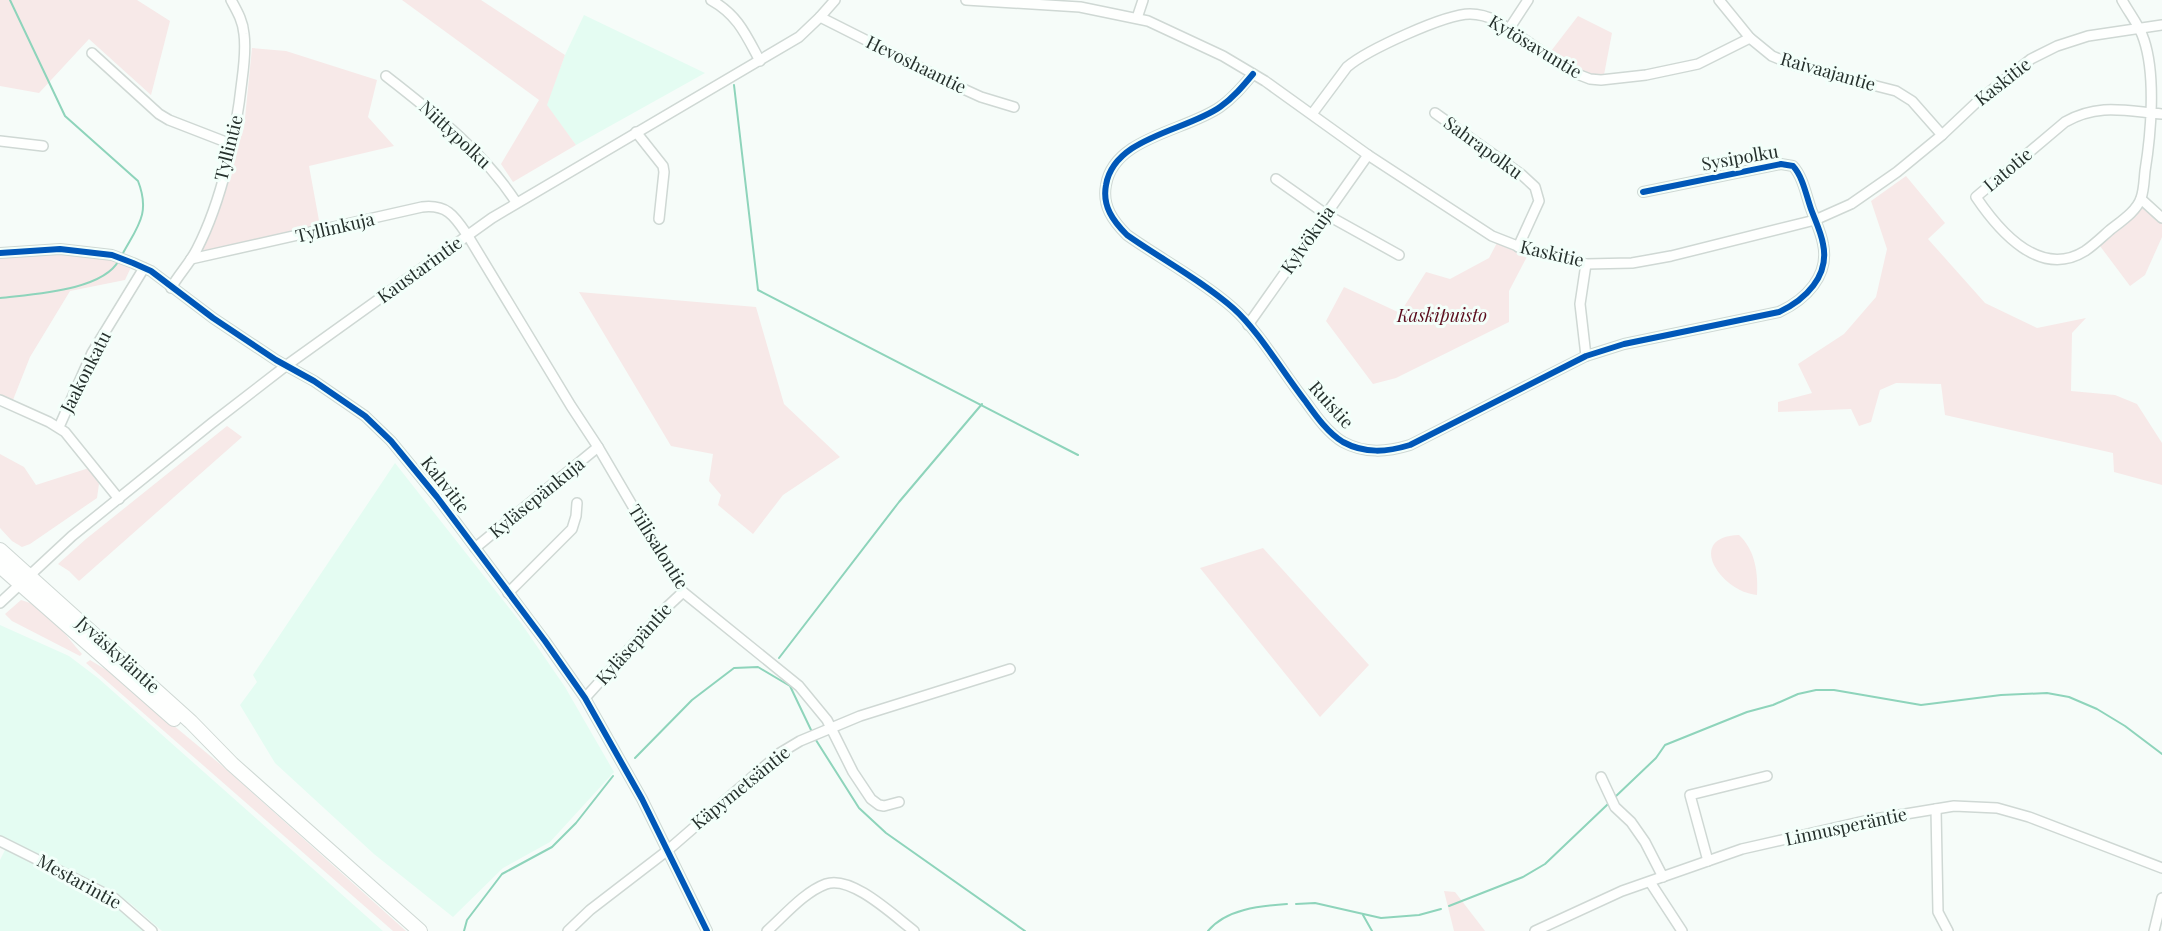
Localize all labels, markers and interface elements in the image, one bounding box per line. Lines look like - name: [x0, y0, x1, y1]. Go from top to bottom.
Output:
- street label: Kytösavuntie: [1484, 9, 1587, 83]
- street label: Hevoshaantie: [862, 29, 971, 99]
- street label: Raivaajantie: [1778, 46, 1879, 96]
- street label: Kaskitie: [1969, 52, 2035, 111]
- street label: Niittypolku: [415, 95, 497, 174]
- street label: Sahrapolku: [1439, 110, 1528, 184]
- street label: Tyllintie: [208, 112, 248, 183]
- street label: Sysipolku: [1700, 138, 1781, 176]
- street label: Latotie: [1978, 142, 2037, 197]
- street label: Kylvökuja: [1275, 201, 1339, 278]
- street label: Tyllinkuja: [293, 206, 377, 248]
- street label: Kaustarintie: [372, 230, 467, 308]
- street label: Kaskitie: [1518, 234, 1586, 272]
- park label: Kaskipuisto: [1396, 303, 1487, 327]
- street label: Jaakonkatu: [54, 326, 116, 417]
- street label: Ruistie: [1304, 375, 1359, 433]
- street label: Kahvitie: [416, 451, 476, 518]
- street label: Kyläsepänkuja: [484, 451, 589, 543]
- street label: Tiilisalontie: [623, 500, 694, 593]
- street label: Kyläsepäntie: [590, 597, 677, 689]
- street label: Jyväskyläntie: [71, 610, 166, 698]
- street label: Käpymetsäntie: [686, 740, 795, 834]
- street label: Linnusperäntie: [1783, 801, 1909, 851]
- street label: Mestarintie: [33, 848, 126, 914]

